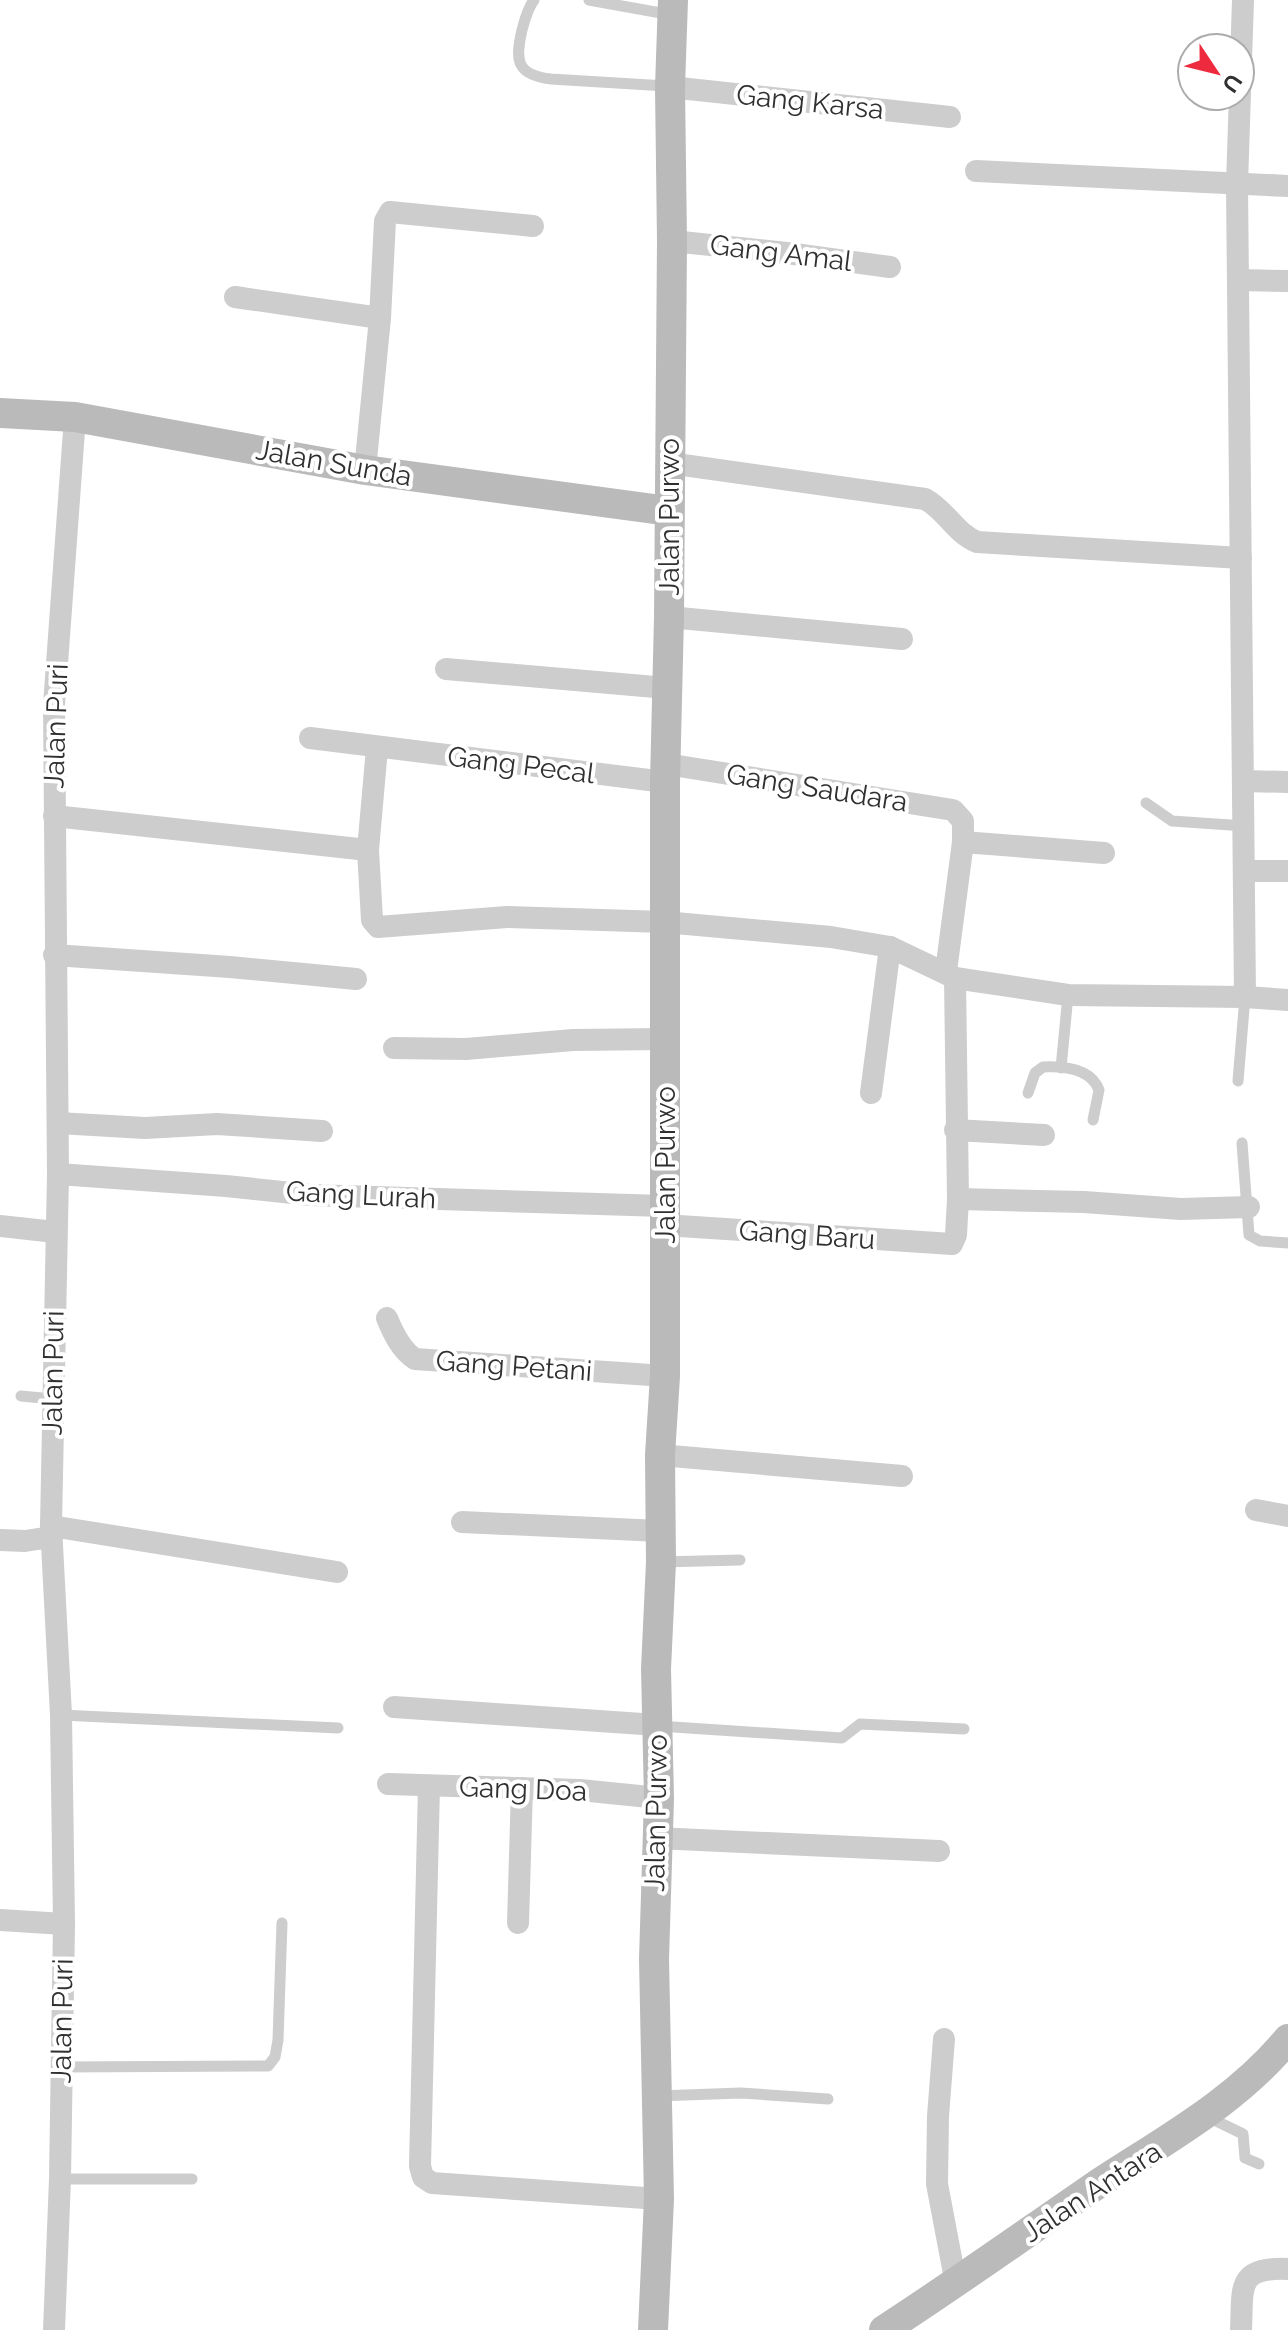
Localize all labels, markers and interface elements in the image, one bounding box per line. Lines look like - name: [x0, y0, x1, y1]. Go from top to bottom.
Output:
- north arrow: [1176, 32, 1256, 112]
- text: U: [1217, 69, 1248, 98]
- street label: Gang Karsa: [735, 78, 885, 126]
- street label: Gang Amal: [708, 228, 854, 278]
- street label: Jalan Sunda: [254, 433, 414, 493]
- street label: Jalan Purwo: [653, 438, 686, 596]
- street label: Jalan Puri: [37, 663, 75, 789]
- street label: Gang Pecal: [446, 740, 597, 790]
- street label: Gang Saudara: [724, 757, 910, 819]
- street label: Jalan Purwo: [649, 1086, 682, 1244]
- street label: Gang Lurah: [285, 1175, 437, 1215]
- street label: Gang Baru: [738, 1214, 876, 1256]
- street label: Jalan Puri: [35, 1310, 71, 1436]
- street label: Gang Petani: [435, 1344, 593, 1388]
- street label: Jalan Purwo: [638, 1734, 674, 1892]
- street label: Gang Doa: [458, 1770, 588, 1808]
- street label: Jalan Puri: [44, 1958, 80, 2084]
- street label: Jalan Antara: [1016, 2135, 1168, 2249]

